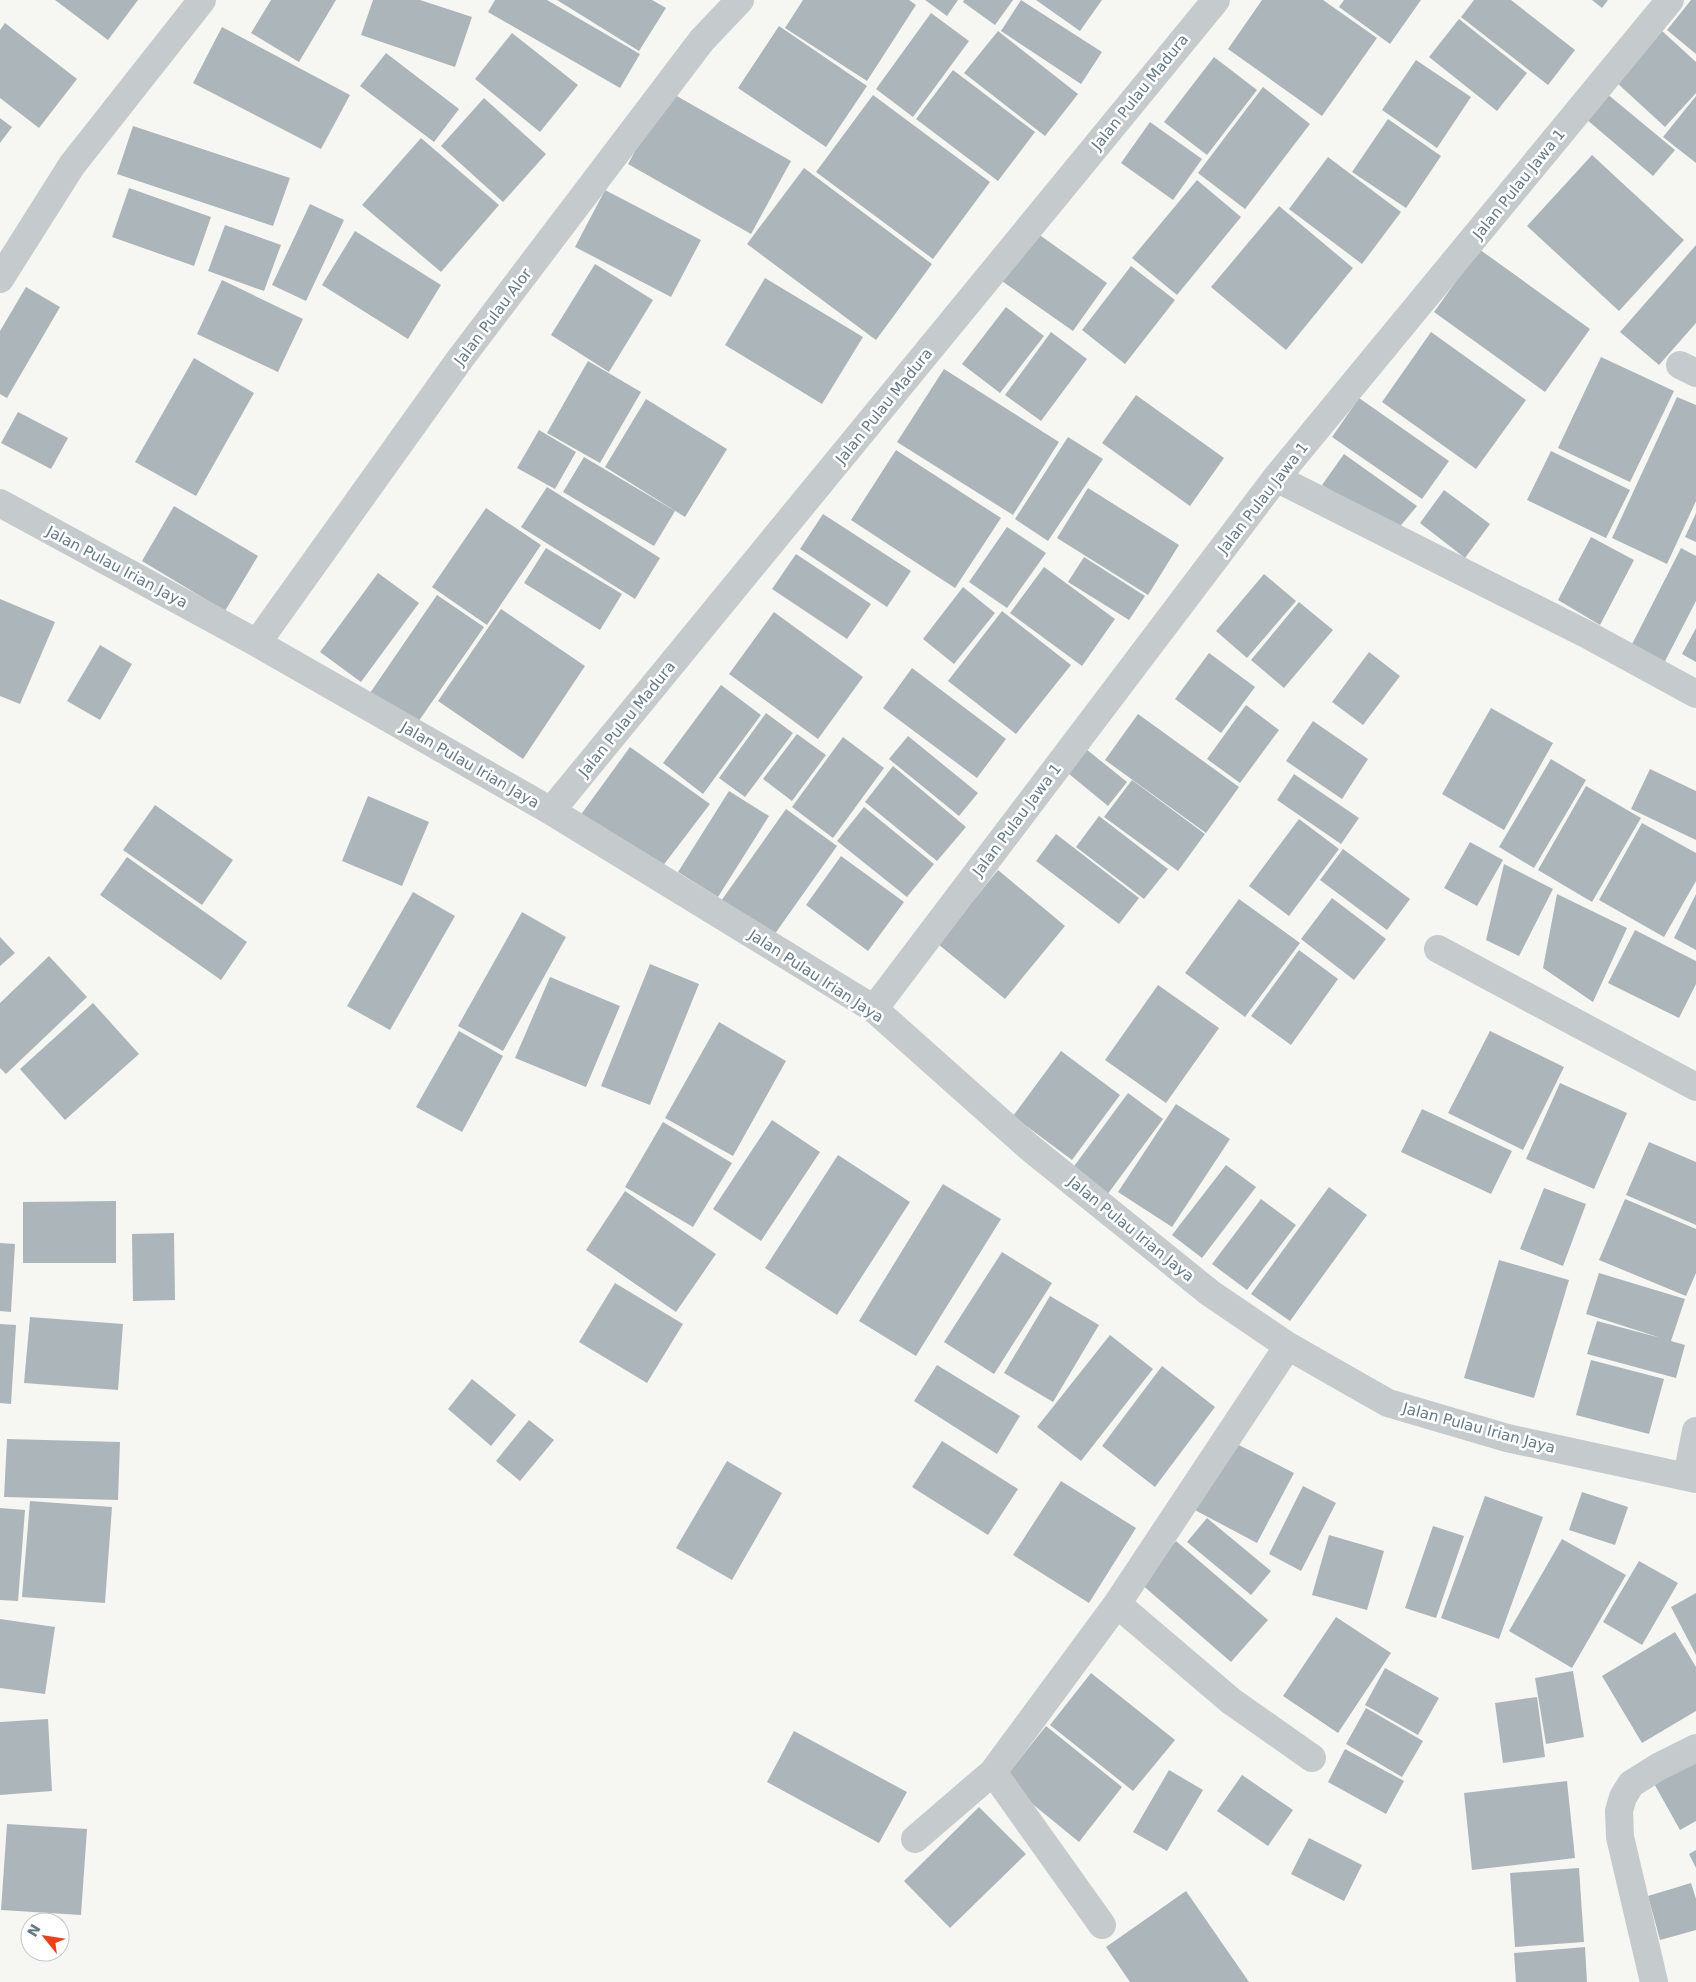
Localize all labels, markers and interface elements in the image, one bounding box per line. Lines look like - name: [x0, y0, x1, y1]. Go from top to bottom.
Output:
- street label: Jalan Pulau Madura: [1087, 30, 1192, 154]
- street label: Jalan Pulau Jawa 1: [1468, 125, 1569, 244]
- street label: Jalan Pulau Alor: [450, 264, 536, 370]
- street label: Jalan Pulau Madura: [831, 344, 936, 468]
- street label: Jalan Pulau Jawa 1: [1213, 439, 1312, 558]
- street label: Jalan Pulau Irian Jaya: [43, 522, 191, 612]
- street label: Jalan Pulau Madura: [574, 657, 679, 781]
- street label: Jalan Pulau Irian Jaya: [397, 717, 543, 812]
- street label: Jalan Pulau Jawa 1: [968, 760, 1065, 881]
- street label: Jalan Pulau Irian Jaya: [744, 925, 887, 1026]
- street label: Jalan Pulau Irian Jaya: [1064, 1172, 1198, 1285]
- street label: Jalan Pulau Irian Jaya: [1400, 1399, 1557, 1457]
- north arrow: [20, 1912, 70, 1962]
- text: N: [24, 1921, 44, 1940]

